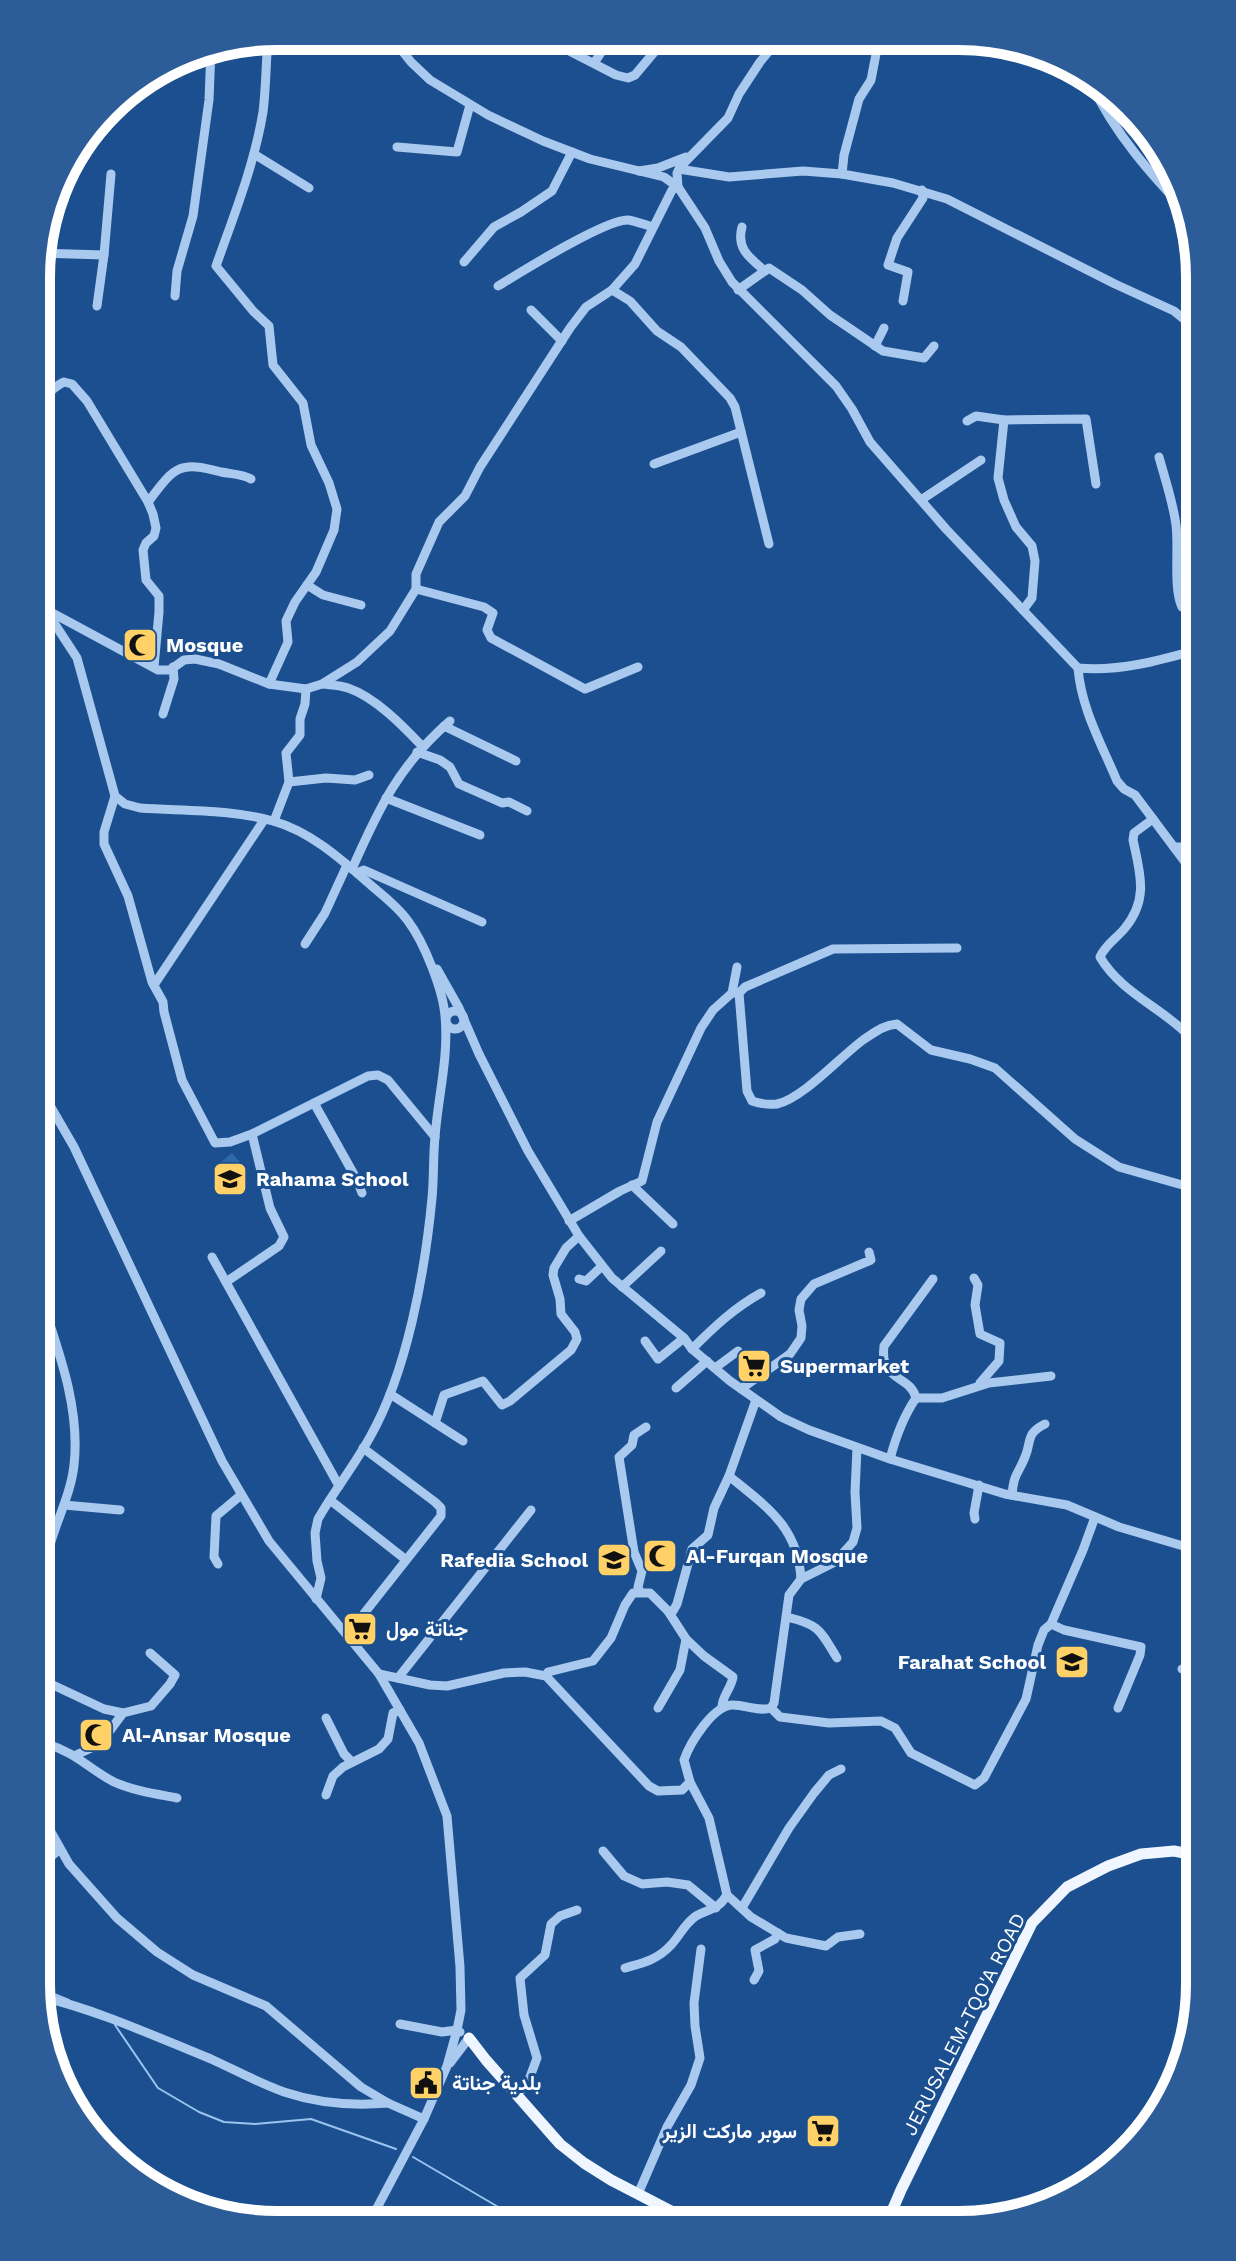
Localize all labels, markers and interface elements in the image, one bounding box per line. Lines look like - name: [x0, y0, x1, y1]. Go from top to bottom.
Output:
- mosque icon: Mosque: [121, 626, 159, 664]
- place label: Mosque: [166, 633, 243, 657]
- school or university icon: Rahama School: [211, 1160, 249, 1198]
- place label: Rahama School: [256, 1167, 409, 1191]
- supermarket icon: Supermarket: [735, 1347, 773, 1385]
- place label: Supermarket: [780, 1354, 909, 1378]
- mosque icon: Al-Furqan Mosque: [641, 1537, 679, 1575]
- school or university icon: Rafedia School: [595, 1541, 633, 1579]
- place label: Al-Furqan Mosque: [686, 1544, 868, 1568]
- place label: Rafedia School: [440, 1548, 588, 1572]
- supermarket icon: جناتة مول: [341, 1610, 379, 1648]
- place label: جناتة مول: [386, 1617, 468, 1642]
- school or university icon: Farahat School: [1053, 1643, 1091, 1681]
- place label: Farahat School: [898, 1650, 1046, 1674]
- mosque icon: Al-Ansar Mosque: [77, 1716, 115, 1754]
- place label: Al-Ansar Mosque: [122, 1723, 291, 1747]
- street label: JERUSALEM-TQO'A ROAD: [897, 1909, 1031, 2139]
- public building icon: بلدية جناتة: [407, 2064, 445, 2102]
- place label: بلدية جناتة: [452, 2071, 541, 2095]
- supermarket icon: سوبر ماركت الزير: [804, 2112, 842, 2150]
- place label: سوبر ماركت الزير: [662, 2119, 797, 2144]

